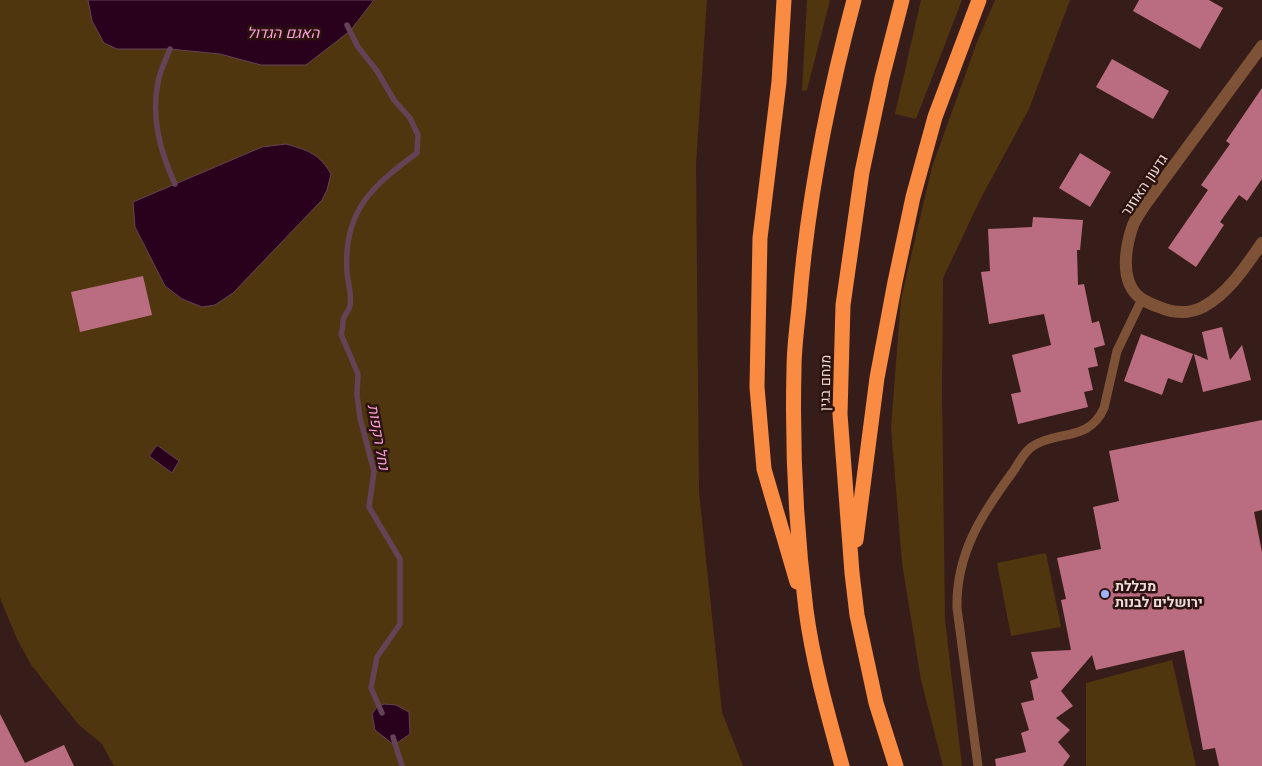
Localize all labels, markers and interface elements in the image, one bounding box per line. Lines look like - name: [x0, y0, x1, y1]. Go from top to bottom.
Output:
- water label: האגם הגדול: [247, 23, 320, 42]
- street label: גדעון האוזנר: [1117, 150, 1171, 220]
- street label: מנחם בגין: [816, 355, 834, 411]
- water label: נחל רקפות: [364, 403, 394, 473]
- place label: מכללת ירושלים לבנות: [1115, 577, 1203, 611]
- marker: מכללת ירושלים לבנות: [1099, 588, 1111, 600]

